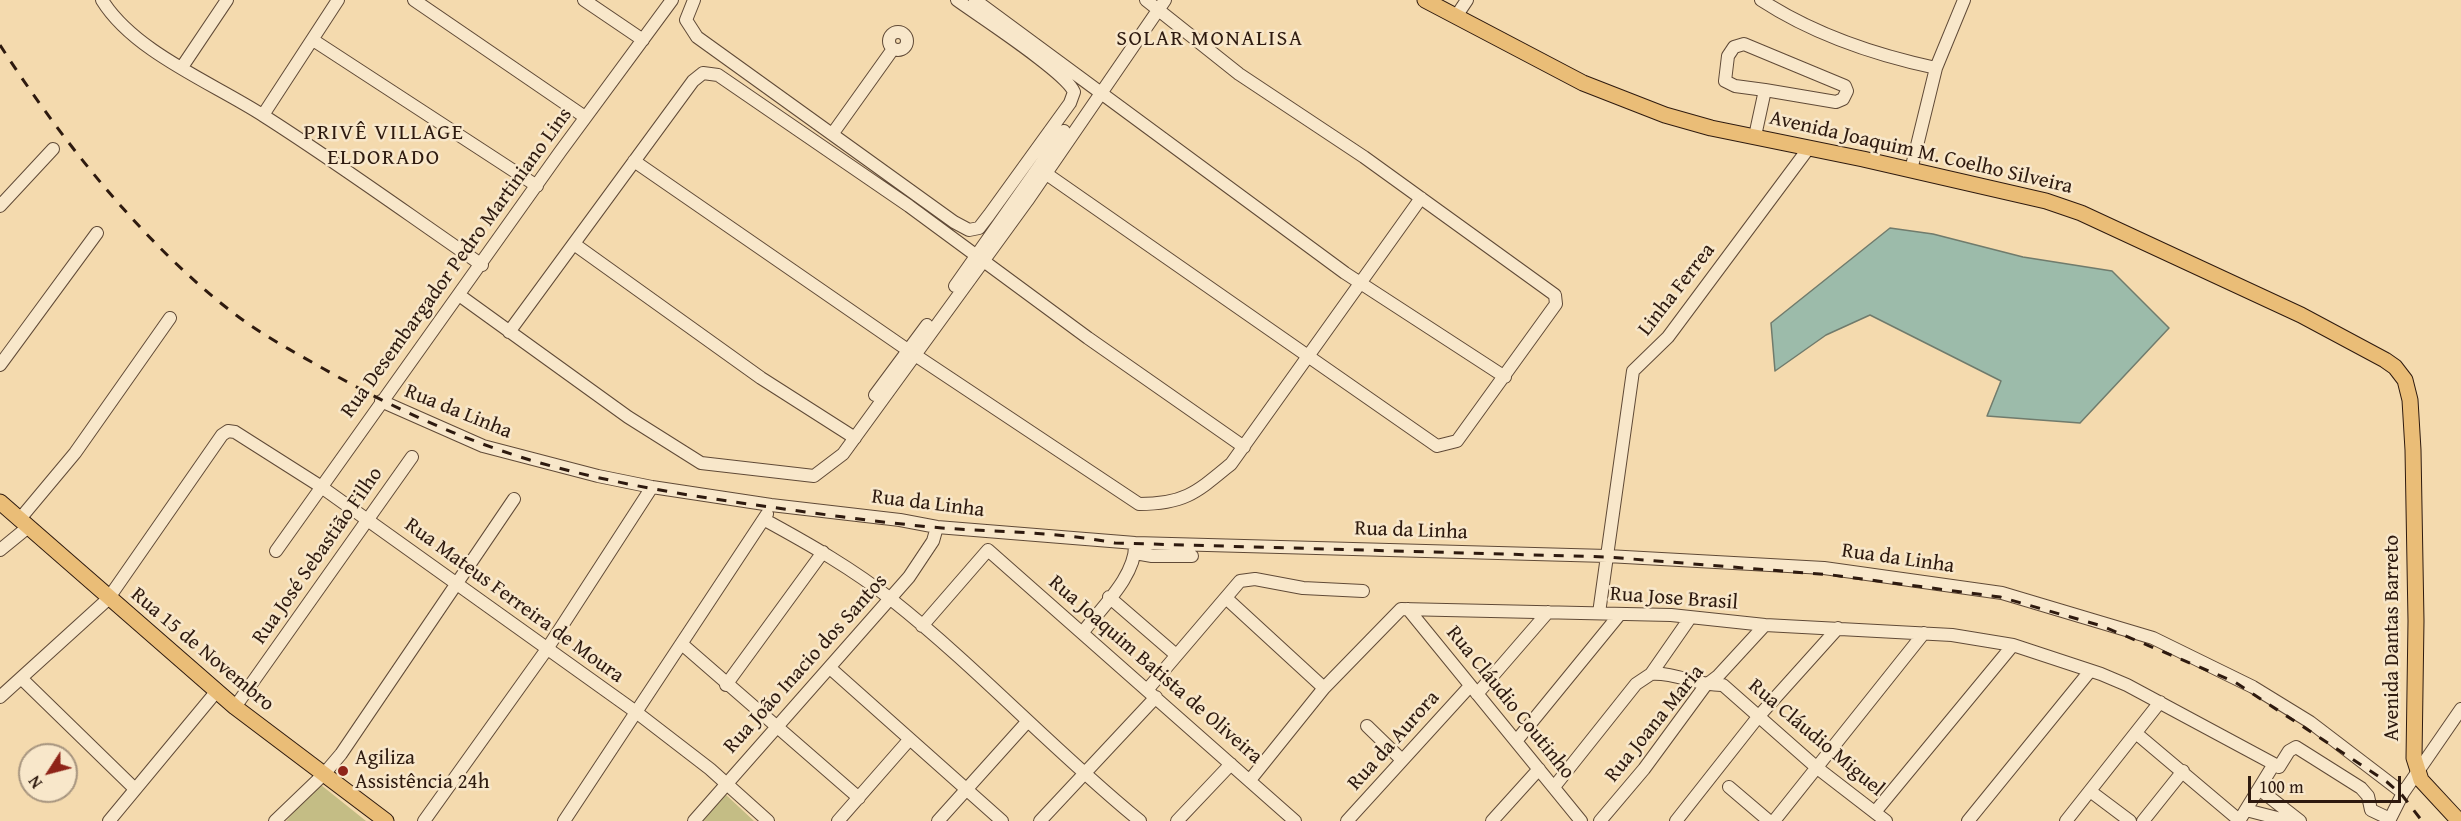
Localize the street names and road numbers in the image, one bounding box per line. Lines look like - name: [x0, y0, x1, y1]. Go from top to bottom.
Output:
- street label: Rua Desembargador Pedro Martiniano Lins: [336, 103, 578, 423]
- street label: Avenida Joaquim M. Coelho Silveira: [1767, 106, 2075, 200]
- street label: Linha Ferrea: [1633, 239, 1721, 341]
- street label: Rua da Linha: [401, 379, 515, 445]
- street label: Rua José Sebastião Filho: [247, 463, 389, 649]
- street label: Rua da Linha: [870, 485, 986, 523]
- street label: Rua Mateus Ferreira de Moura: [399, 513, 629, 689]
- street label: Rua da Linha: [1354, 516, 1468, 546]
- street label: Avenida Dantas Barreto: [2380, 535, 2406, 741]
- street label: Rua da Linha: [1840, 539, 1956, 579]
- street label: Rua João Inacio dos Santos: [719, 569, 893, 759]
- street label: Rua Joaquim Batista de Oliveira: [1043, 570, 1267, 770]
- street label: Rua Jose Brasil: [1609, 582, 1739, 616]
- street label: Rua 15 de Novembro: [125, 583, 279, 717]
- street label: Rua Cláudio Coutinho: [1440, 621, 1580, 785]
- street label: Rua Joana Maria: [1600, 660, 1710, 788]
- street label: Rua Cláudio Miguel: [1743, 674, 1889, 802]
- street label: Rua da Aurora: [1343, 686, 1445, 796]

